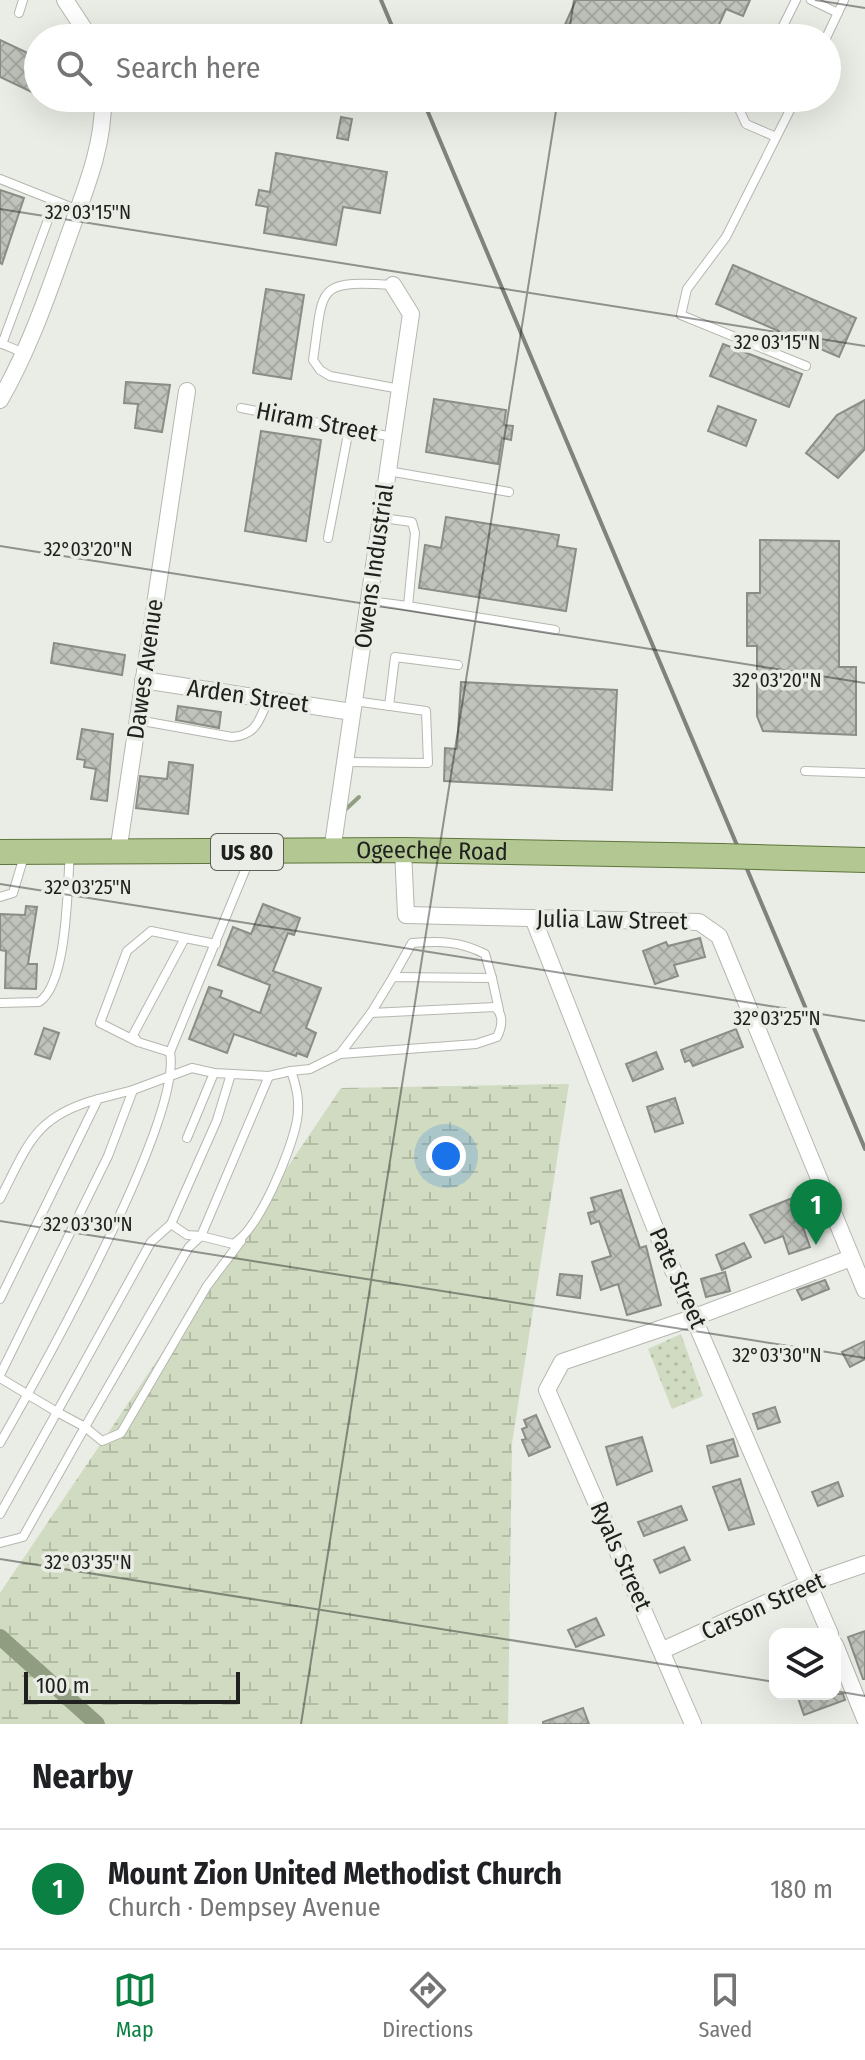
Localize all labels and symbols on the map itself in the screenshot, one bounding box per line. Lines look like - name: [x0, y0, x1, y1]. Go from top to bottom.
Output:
- text: 32°03'15"N: [45, 200, 131, 224]
- text: 32°03'15"N: [734, 330, 820, 354]
- street label: Hiram Street: [254, 397, 380, 448]
- street label: Owens Industrial: [349, 482, 399, 650]
- text: 32°03'20"N: [43, 537, 133, 561]
- street label: Dawes Avenue: [121, 597, 169, 741]
- text: 32°03'20"N: [732, 668, 822, 692]
- street label: Arden Street: [185, 674, 311, 718]
- road number: US 80: [211, 834, 283, 870]
- street label: Ogeechee Road: [356, 836, 508, 866]
- text: 32°03'25"N: [44, 875, 132, 899]
- street label: Julia Law Street: [536, 905, 688, 935]
- text: 32°03'25"N: [733, 1006, 821, 1030]
- your location: [426, 1136, 466, 1176]
- pin: 1: [790, 1179, 842, 1245]
- text: 32°03'30"N: [43, 1212, 133, 1236]
- street label: Pate Street: [643, 1223, 713, 1333]
- text: 32°03'30"N: [732, 1343, 822, 1367]
- street label: Ryals Street: [585, 1497, 657, 1615]
- text: 32°03'35"N: [44, 1550, 132, 1574]
- street label: Carson Street: [697, 1566, 829, 1646]
- scale bar: [24, 1668, 240, 1704]

